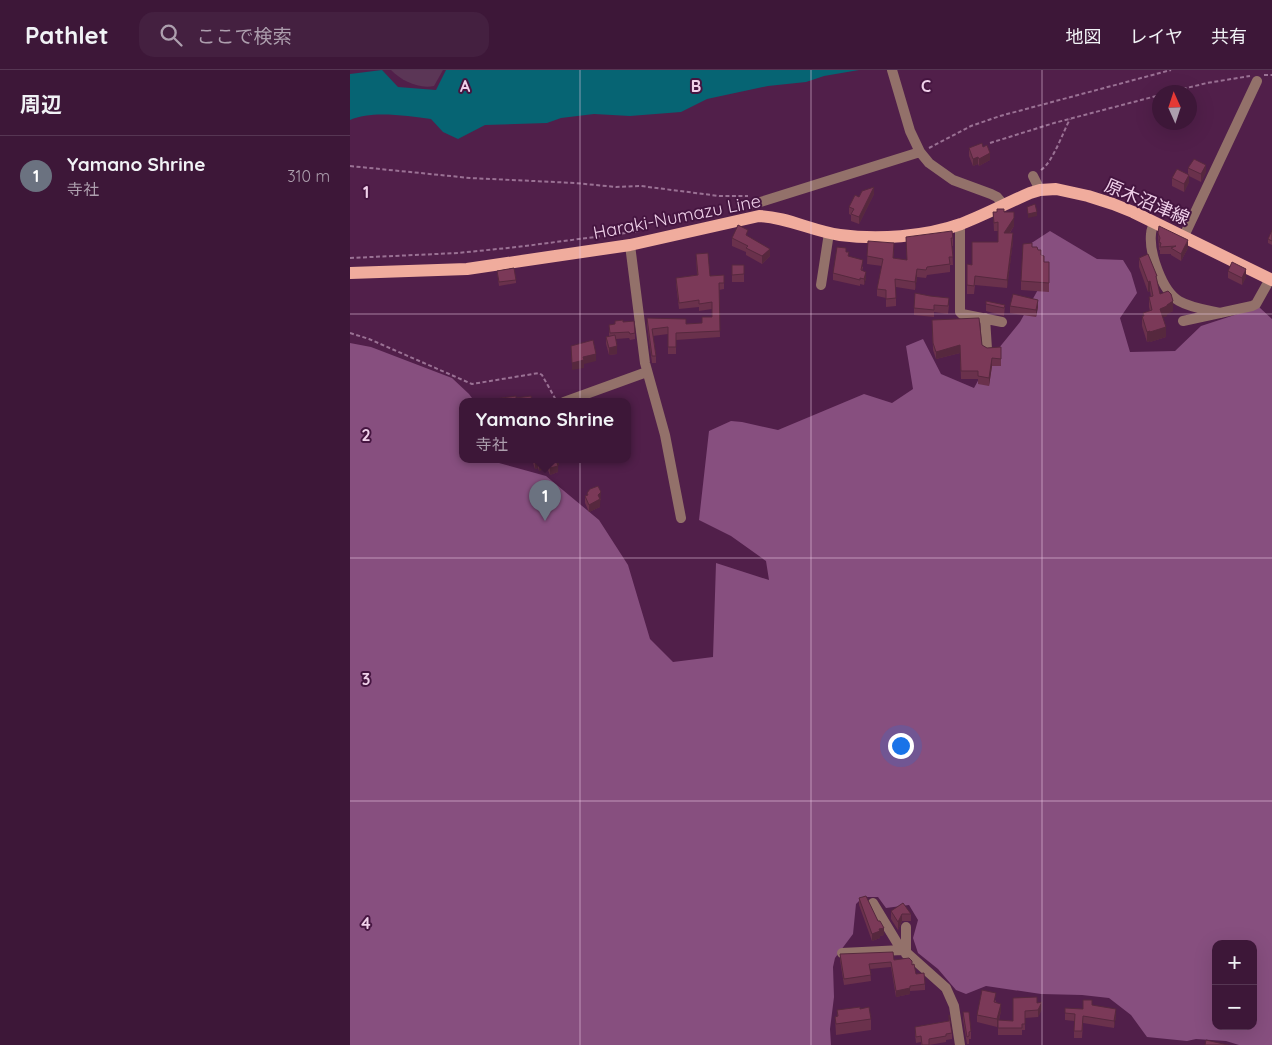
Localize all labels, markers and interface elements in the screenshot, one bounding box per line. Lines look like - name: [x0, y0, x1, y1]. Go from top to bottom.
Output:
- search box: [139, 12, 489, 57]
- text: Pathlet: [25, 20, 109, 50]
- icon: search: [157, 21, 185, 49]
- text: ここで検索: [197, 24, 292, 48]
- text: 地図: [1066, 25, 1102, 48]
- text: レイヤ: [1130, 25, 1183, 48]
- text: 共有: [1211, 25, 1247, 48]
- text: A: [460, 76, 471, 96]
- text: B: [691, 76, 701, 96]
- text: C: [921, 76, 931, 96]
- north arrow: [1152, 85, 1197, 130]
- text: 周辺: [20, 91, 62, 117]
- text: Yamano Shrine: [67, 152, 205, 176]
- text: 1: [33, 166, 39, 186]
- text: 310 m: [287, 166, 330, 186]
- street label: 原木沼津線: [1101, 173, 1193, 230]
- text: 寺社: [67, 179, 99, 199]
- text: 1: [363, 182, 369, 202]
- street label: Haraki-Numazu Line: [591, 189, 763, 244]
- popup: [459, 398, 631, 463]
- text: Yamano Shrine: [476, 407, 614, 431]
- text: 2: [361, 425, 371, 445]
- text: 寺社: [476, 434, 508, 454]
- pin: 1: [529, 480, 561, 521]
- text: 3: [362, 669, 370, 689]
- your location: [888, 733, 914, 759]
- text: 4: [361, 913, 371, 933]
- map controls: [1212, 940, 1257, 1030]
- button: +: [1212, 940, 1257, 985]
- button: −: [1212, 985, 1257, 1030]

